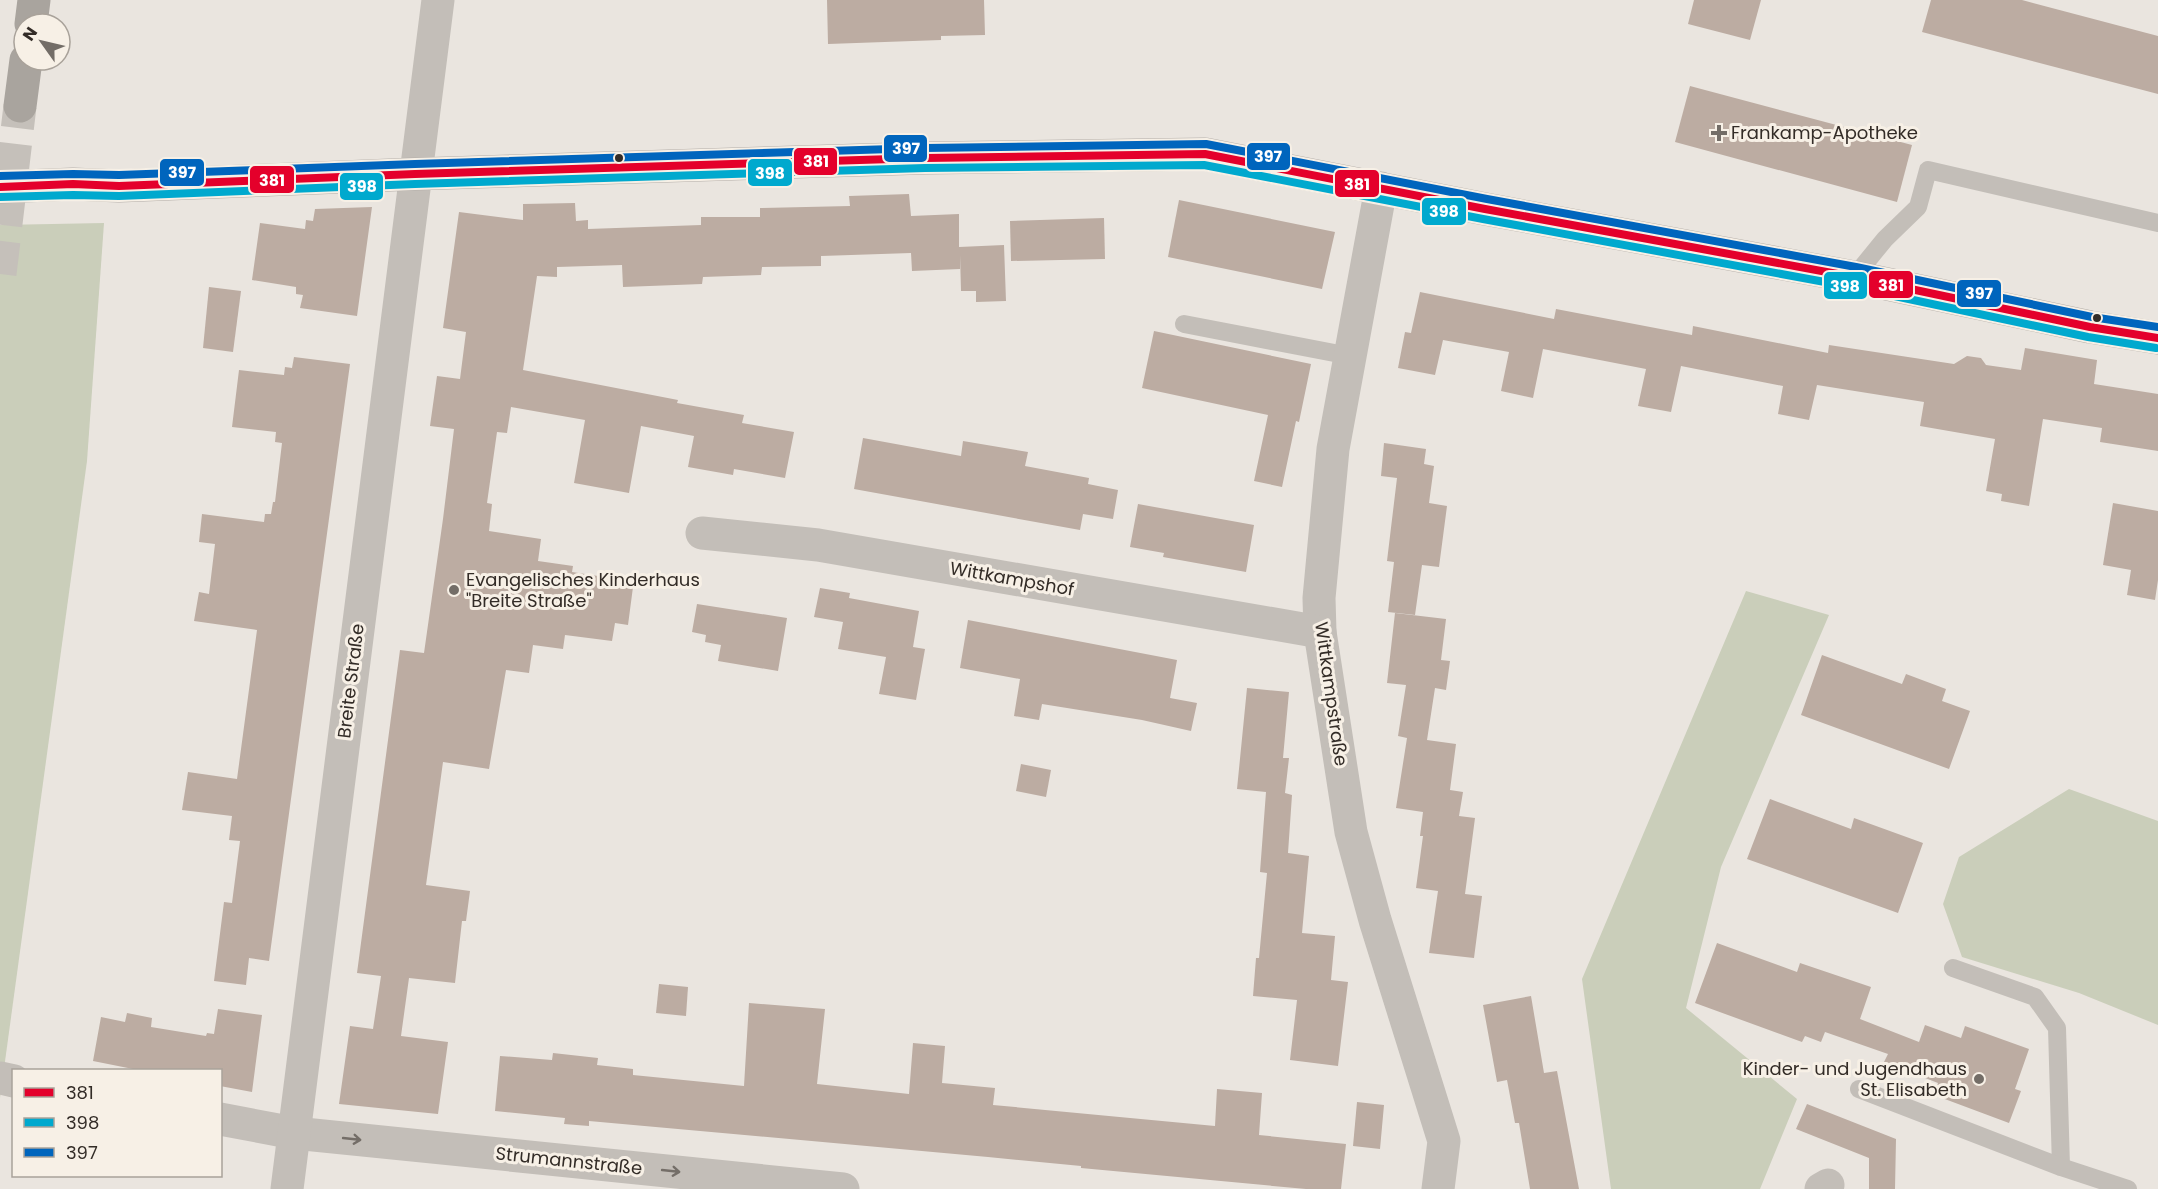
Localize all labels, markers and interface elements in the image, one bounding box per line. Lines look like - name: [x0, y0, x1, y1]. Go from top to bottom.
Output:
- north arrow: [12, 12, 72, 72]
- text: N: [17, 22, 43, 45]
- place label: Frankamp-Apotheke: [1731, 120, 1918, 145]
- marker: Frankamp-Apotheke: [1712, 126, 1726, 140]
- line badge: 397: [883, 134, 928, 163]
- text: 397: [892, 137, 920, 160]
- line badge: 397: [1246, 142, 1291, 171]
- text: 397: [1254, 145, 1282, 168]
- line badge: 381: [793, 147, 838, 176]
- text: 381: [803, 150, 829, 173]
- unlabelled marker: [613, 152, 625, 164]
- line badge: 397: [159, 158, 205, 187]
- line badge: 398: [747, 158, 793, 187]
- text: 397: [168, 161, 196, 184]
- text: 398: [755, 162, 785, 185]
- line badge: 381: [249, 165, 295, 194]
- text: 381: [259, 169, 285, 192]
- line badge: 381: [1334, 169, 1380, 198]
- line badge: 398: [339, 172, 384, 201]
- text: 381: [1344, 173, 1370, 196]
- text: 398: [347, 175, 377, 198]
- line badge: 398: [1421, 197, 1467, 226]
- text: 398: [1429, 200, 1459, 223]
- line badge: 381: [1868, 270, 1914, 299]
- line badge: 398: [1823, 271, 1868, 300]
- text: 381: [1878, 274, 1904, 297]
- text: 398: [1830, 275, 1860, 298]
- line badge: 397: [1956, 279, 2002, 308]
- text: 397: [1965, 282, 1993, 305]
- unlabelled marker: [2091, 312, 2103, 324]
- street label: Wittkampshof: [948, 555, 1076, 602]
- place label: Evangelisches Kinderhaus "Breite Straße": [466, 567, 700, 613]
- marker: Evangelisches Kinderhaus "Breite Straße": [447, 583, 461, 597]
- street label: Wittkampstraße: [1309, 620, 1354, 768]
- street label: Breite Straße: [331, 622, 370, 740]
- place label: Kinder- und Jugendhaus St. Elisabeth: [1743, 1056, 1967, 1102]
- legend: [12, 1069, 222, 1177]
- marker: Kinder- und Jugendhaus St. Elisabeth: [1972, 1072, 1986, 1086]
- text: 381: [66, 1080, 94, 1105]
- text: 398: [66, 1110, 99, 1135]
- one-way arrow: [342, 1134, 361, 1145]
- text: 397: [66, 1140, 98, 1165]
- street label: Strumannstraße: [494, 1140, 644, 1181]
- one-way arrow: [661, 1166, 681, 1177]

